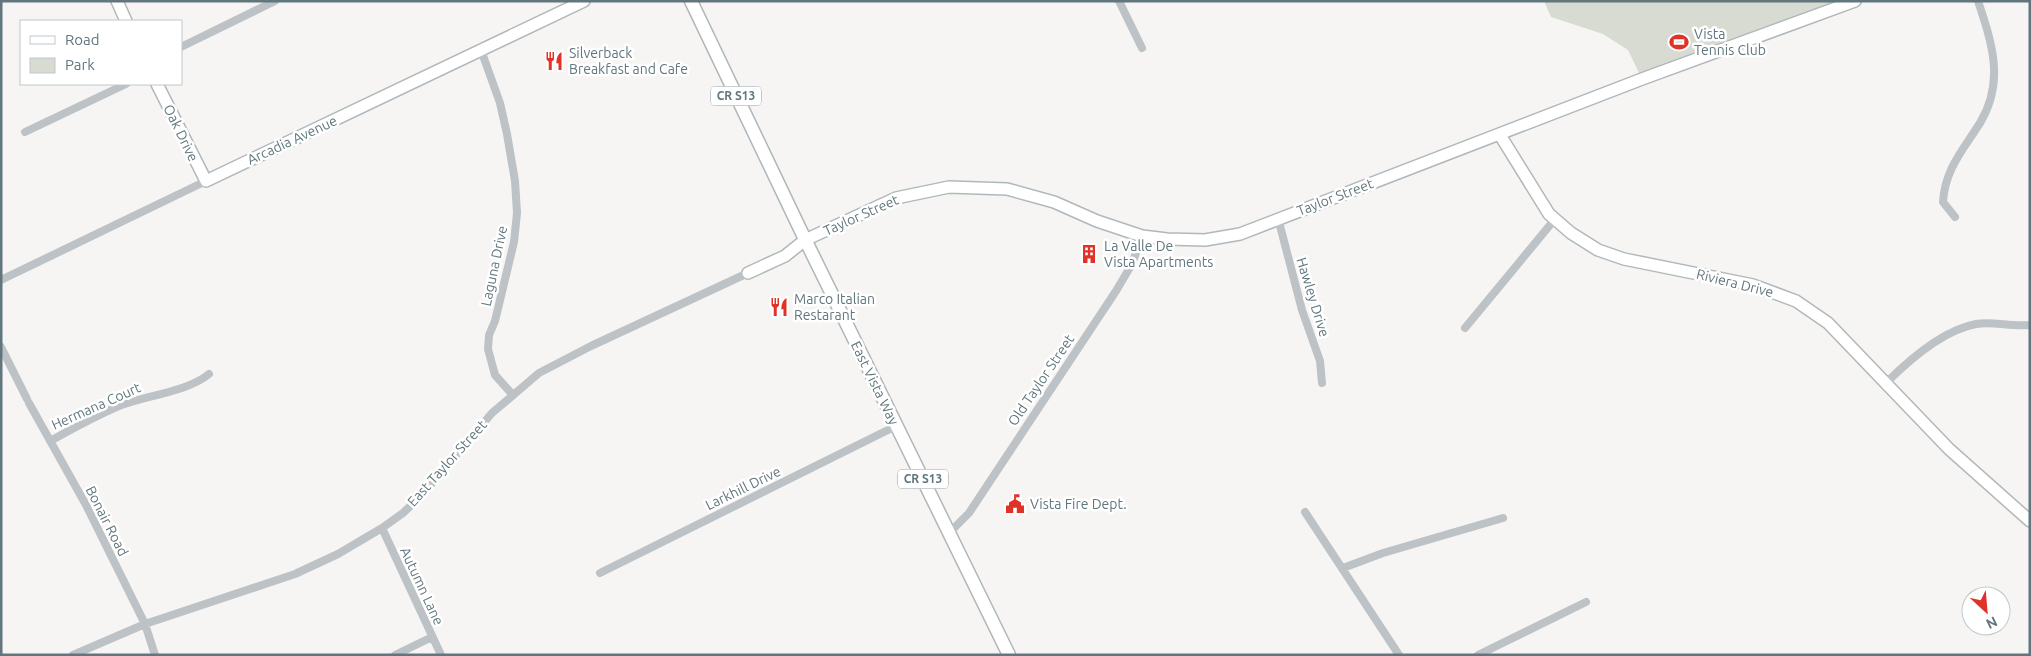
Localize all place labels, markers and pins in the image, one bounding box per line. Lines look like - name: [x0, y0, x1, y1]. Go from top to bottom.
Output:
- place label: Vista Tennis Club: [1694, 26, 1766, 58]
- sports icon: Vista Tennis Club: [1668, 31, 1690, 53]
- place label: Silverback Breakfast and Cafe: [569, 45, 688, 77]
- restaurant icon: Silverback Breakfast and Cafe: [543, 50, 565, 72]
- place label: La Valle De Vista Apartments: [1104, 238, 1213, 270]
- building icon: La Valle De Vista Apartments: [1078, 243, 1100, 265]
- place label: Marco Italian Restarant: [794, 291, 875, 323]
- restaurant icon: Marco Italian Restarant: [768, 296, 790, 318]
- public building icon: Vista Fire Dept.: [1004, 493, 1026, 515]
- place label: Vista Fire Dept.: [1030, 496, 1127, 512]

